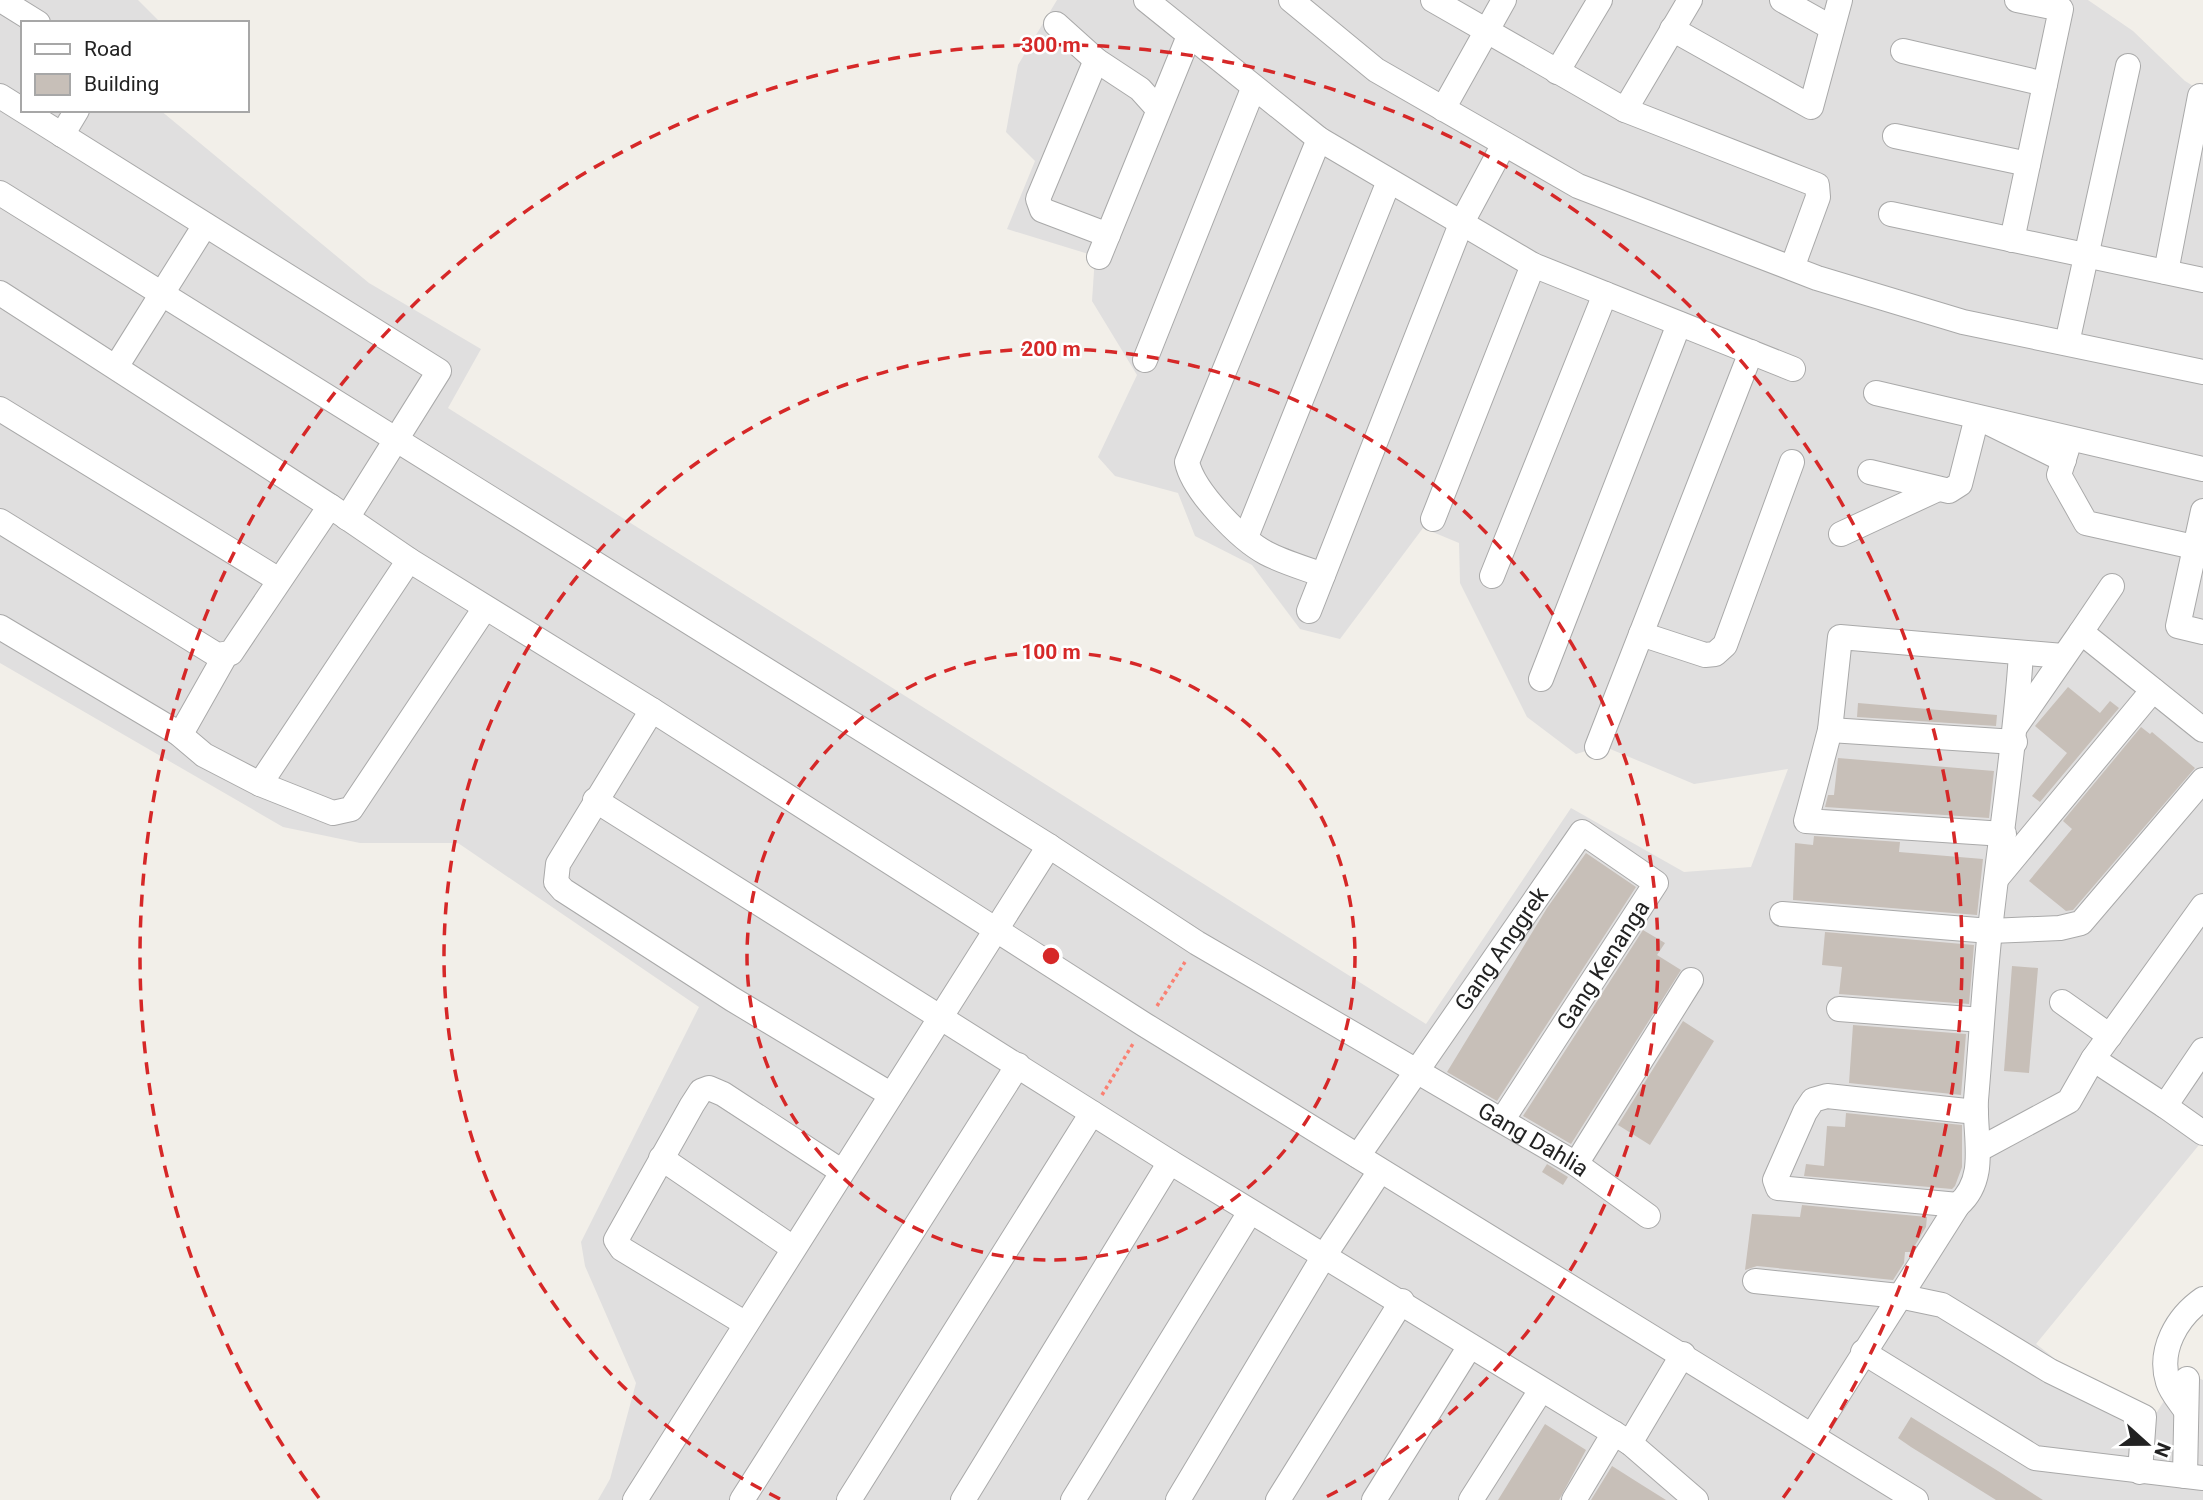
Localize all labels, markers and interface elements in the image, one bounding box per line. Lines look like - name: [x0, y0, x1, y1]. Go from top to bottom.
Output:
- legend: [21, 21, 248, 112]
- text: 300 m: [1021, 33, 1081, 57]
- text: Road: [84, 37, 132, 61]
- text: Building: [84, 72, 159, 96]
- text: 200 m: [1021, 337, 1081, 361]
- text: 100 m: [1021, 640, 1081, 664]
- street label: Gang Anggrek: [1450, 882, 1554, 1016]
- street label: Gang Kenanga: [1551, 895, 1655, 1035]
- centre of rings: [1039, 944, 1063, 968]
- street label: Gang Dahlia: [1473, 1097, 1594, 1183]
- north arrow: [2112, 1409, 2182, 1479]
- text: N: [2149, 1440, 2176, 1460]

